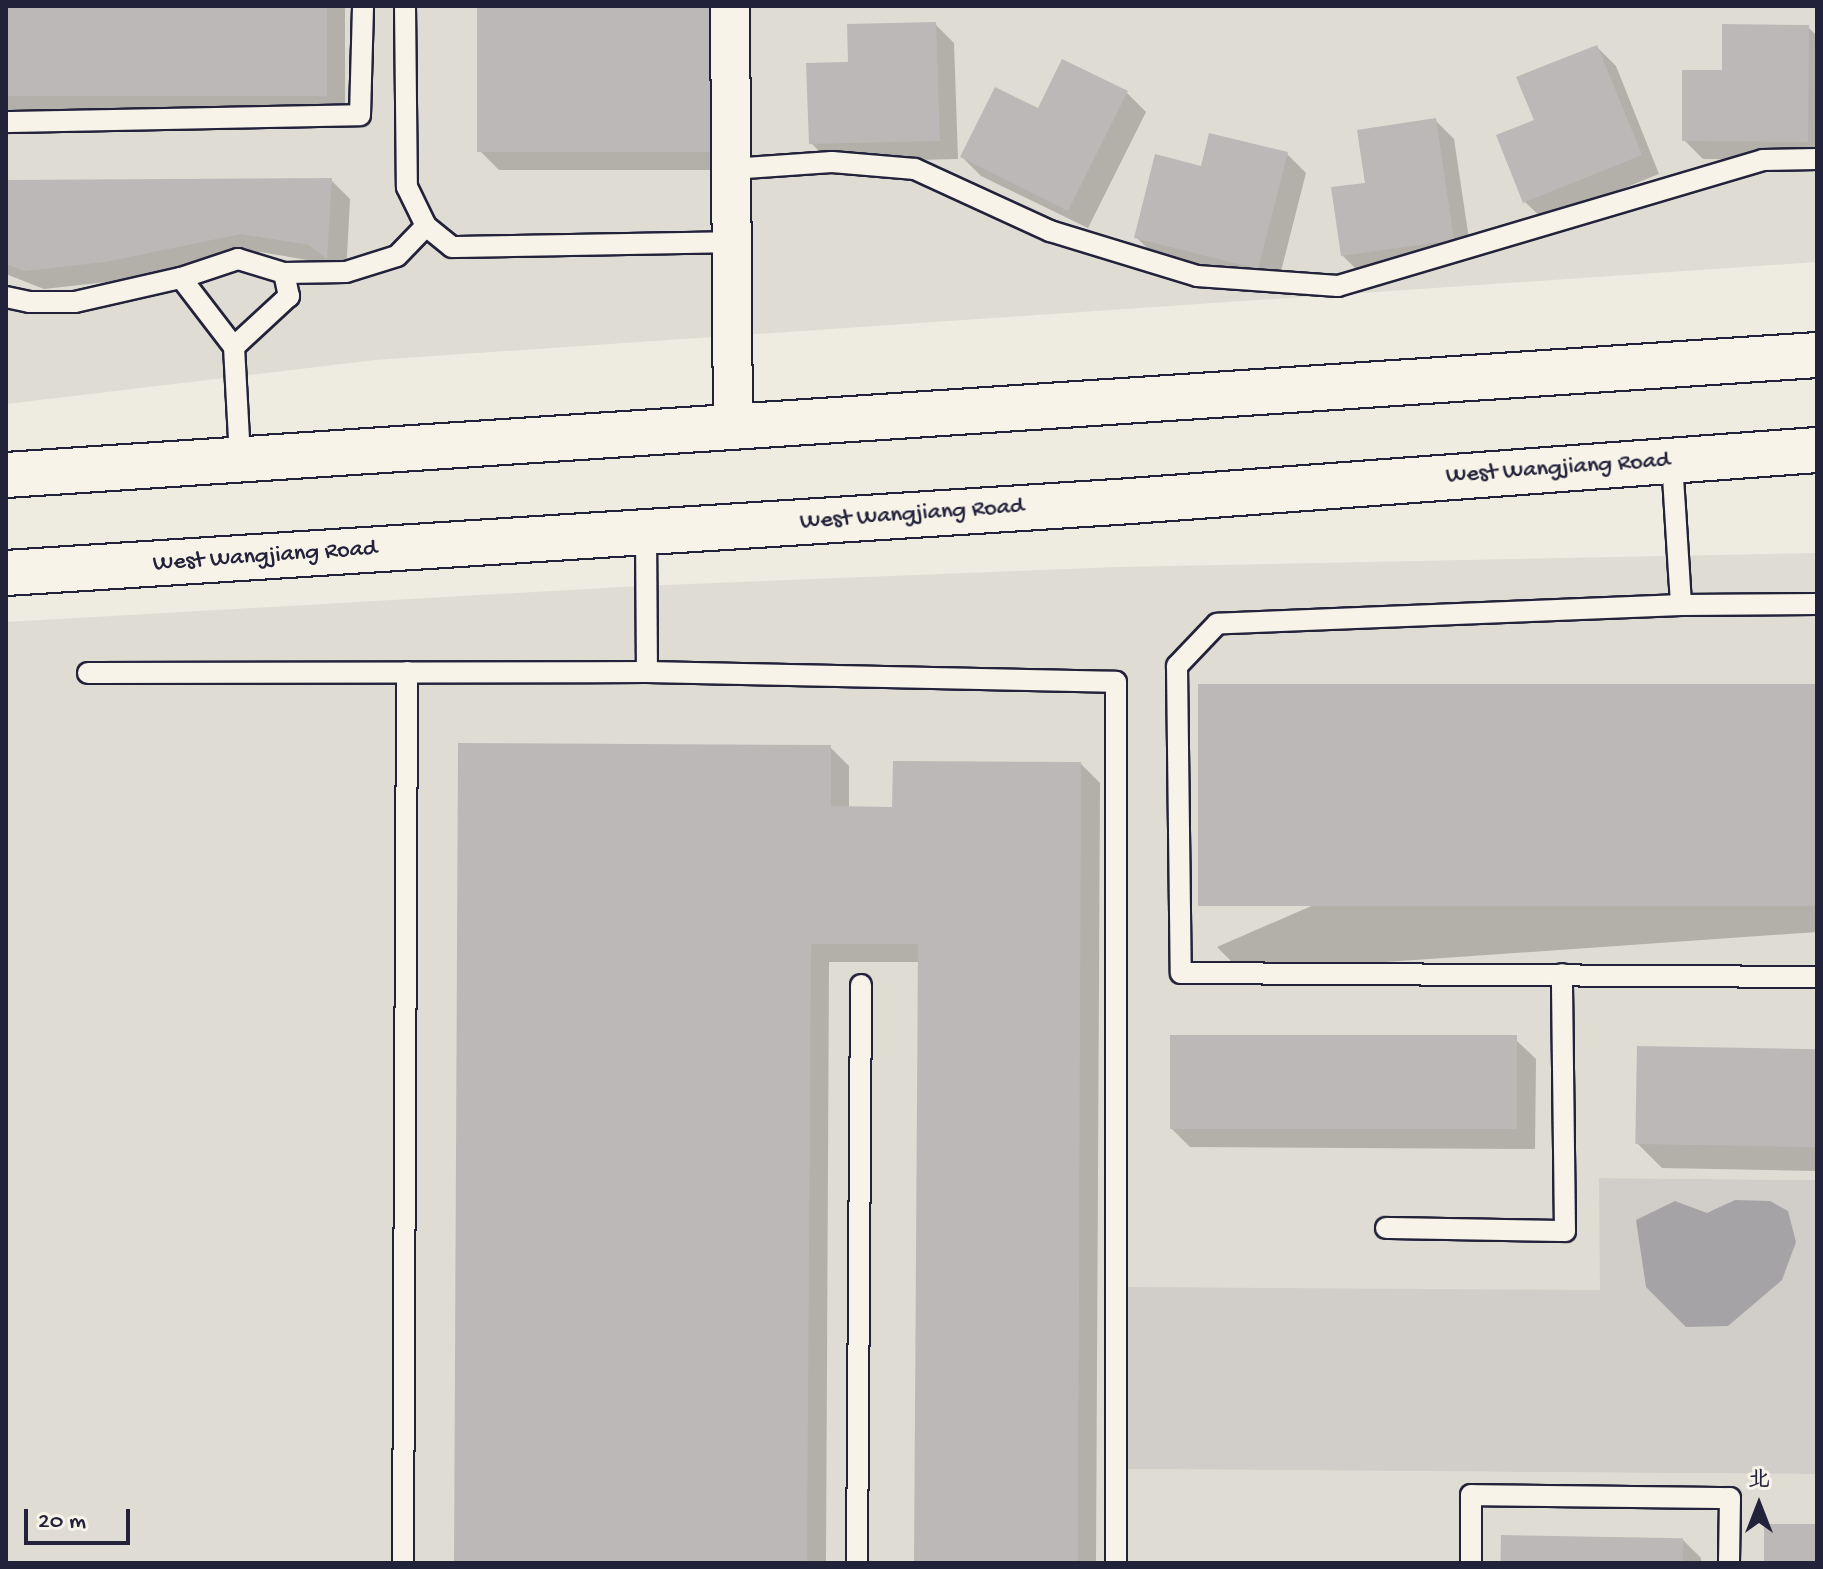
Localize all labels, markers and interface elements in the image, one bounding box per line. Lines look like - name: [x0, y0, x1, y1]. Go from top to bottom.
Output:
- street label: West Wangjiang Road: [1445, 447, 1671, 491]
- street label: West Wangjiang Road: [799, 493, 1025, 537]
- street label: West Wangjiang Road: [152, 535, 378, 579]
- north arrow: [1719, 1465, 1799, 1545]
- text: 北: [1748, 1468, 1770, 1494]
- scale bar: [28, 1493, 134, 1543]
- text: 20 m: [38, 1508, 86, 1537]

